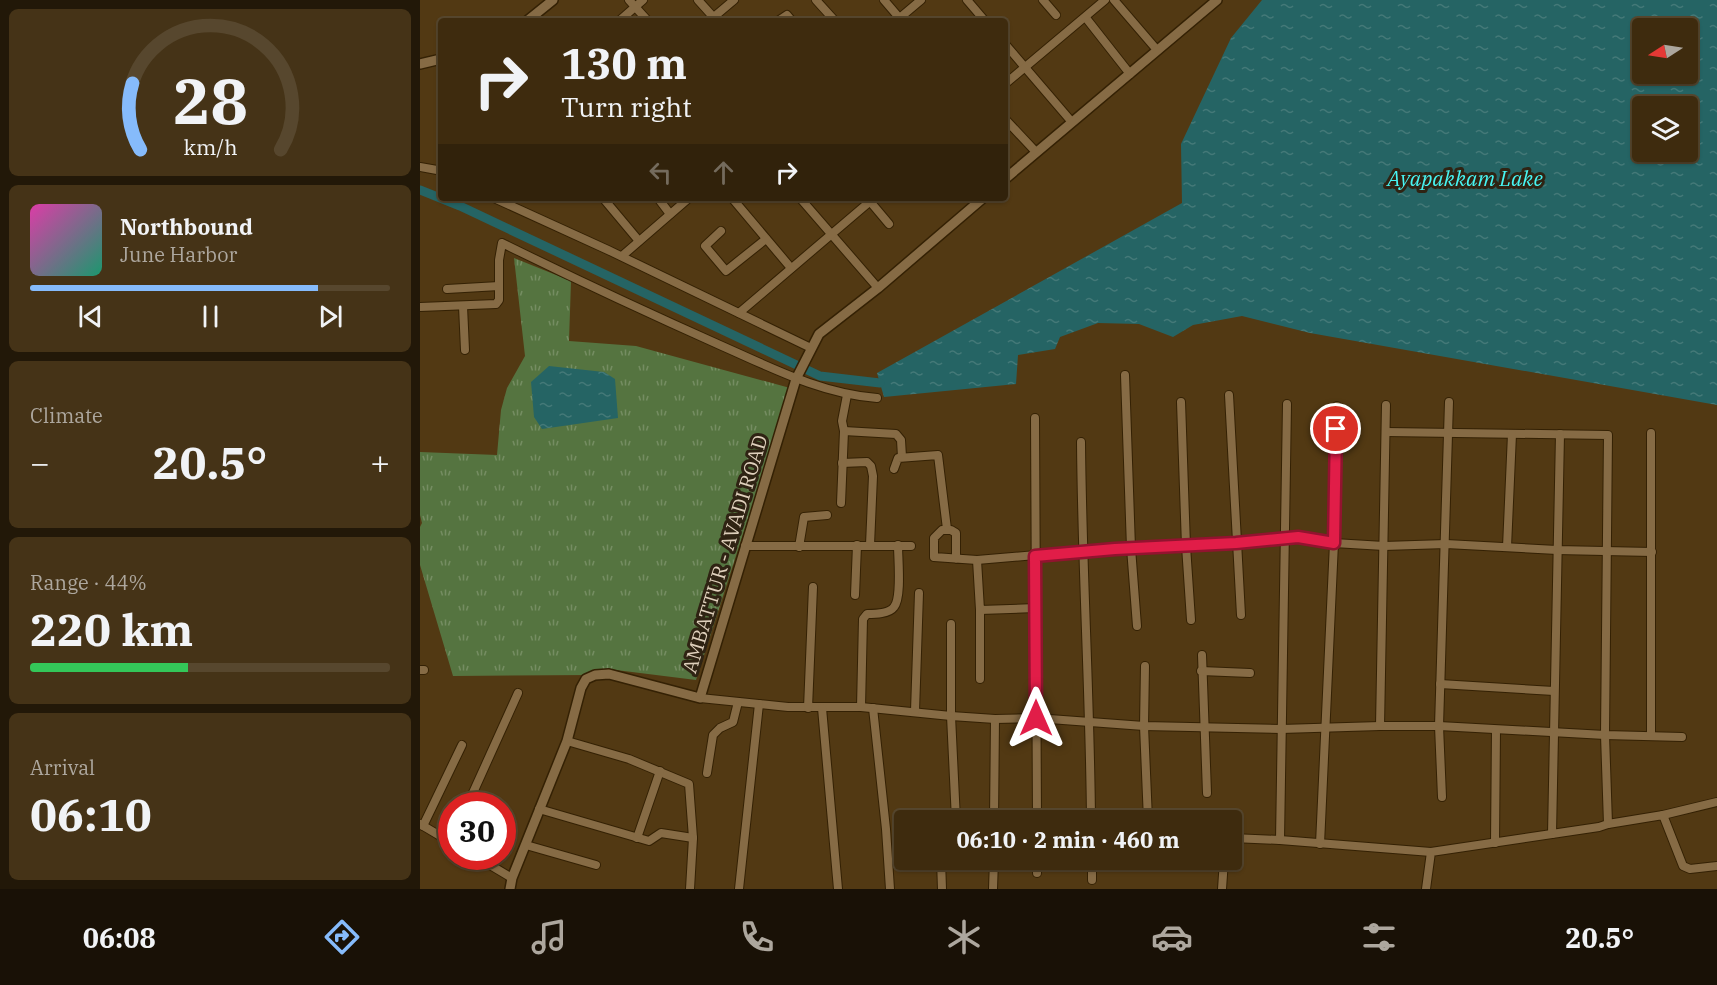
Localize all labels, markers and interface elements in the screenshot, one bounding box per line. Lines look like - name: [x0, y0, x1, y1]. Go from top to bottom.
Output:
- north arrow: [1632, 18, 1698, 84]
- map controls: [1632, 18, 1698, 162]
- text: 130 m: [561, 36, 687, 91]
- icon: right: [462, 42, 540, 120]
- text: 28: [173, 60, 247, 141]
- text: Turn right: [561, 89, 692, 124]
- button: layers: [1632, 96, 1698, 162]
- text: km/h: [183, 133, 237, 161]
- icon: left: [644, 156, 677, 189]
- icon: ahead: [707, 156, 740, 189]
- icon: right: [770, 156, 803, 189]
- water label: Ayapakkam Lake: [1385, 164, 1543, 192]
- text: Northbound: [120, 212, 253, 241]
- text: June Harbor: [120, 241, 237, 268]
- icon: previous: [74, 300, 107, 333]
- icon: pause: [194, 300, 227, 333]
- icon: next: [314, 300, 347, 333]
- text: Climate: [30, 402, 103, 429]
- pin: [1310, 403, 1361, 454]
- icon: arrive: [1319, 412, 1352, 445]
- street label: AMBATTUR - AVADI ROAD: [675, 431, 774, 676]
- text: 20.5°: [153, 433, 267, 491]
- text: −: [30, 441, 50, 484]
- text: +: [370, 441, 390, 484]
- text: Range · 44%: [30, 569, 147, 596]
- text: 220 km: [30, 600, 193, 658]
- position arrow: [1004, 686, 1068, 750]
- text: Arrival: [30, 754, 95, 781]
- text: 06:10: [30, 785, 152, 843]
- speed limit sign: 30: [438, 792, 516, 870]
- text: 06:10 · 2 min · 460 m: [956, 825, 1180, 854]
- icon: directions: [321, 916, 363, 958]
- icon: music: [528, 916, 570, 958]
- icon: phone: [736, 916, 778, 958]
- icon: climate: [943, 916, 985, 958]
- icon: car: [1151, 916, 1193, 958]
- icon: filters: [1358, 916, 1400, 958]
- text: 06:08: [83, 920, 156, 955]
- text: 20.5°: [1565, 920, 1634, 955]

